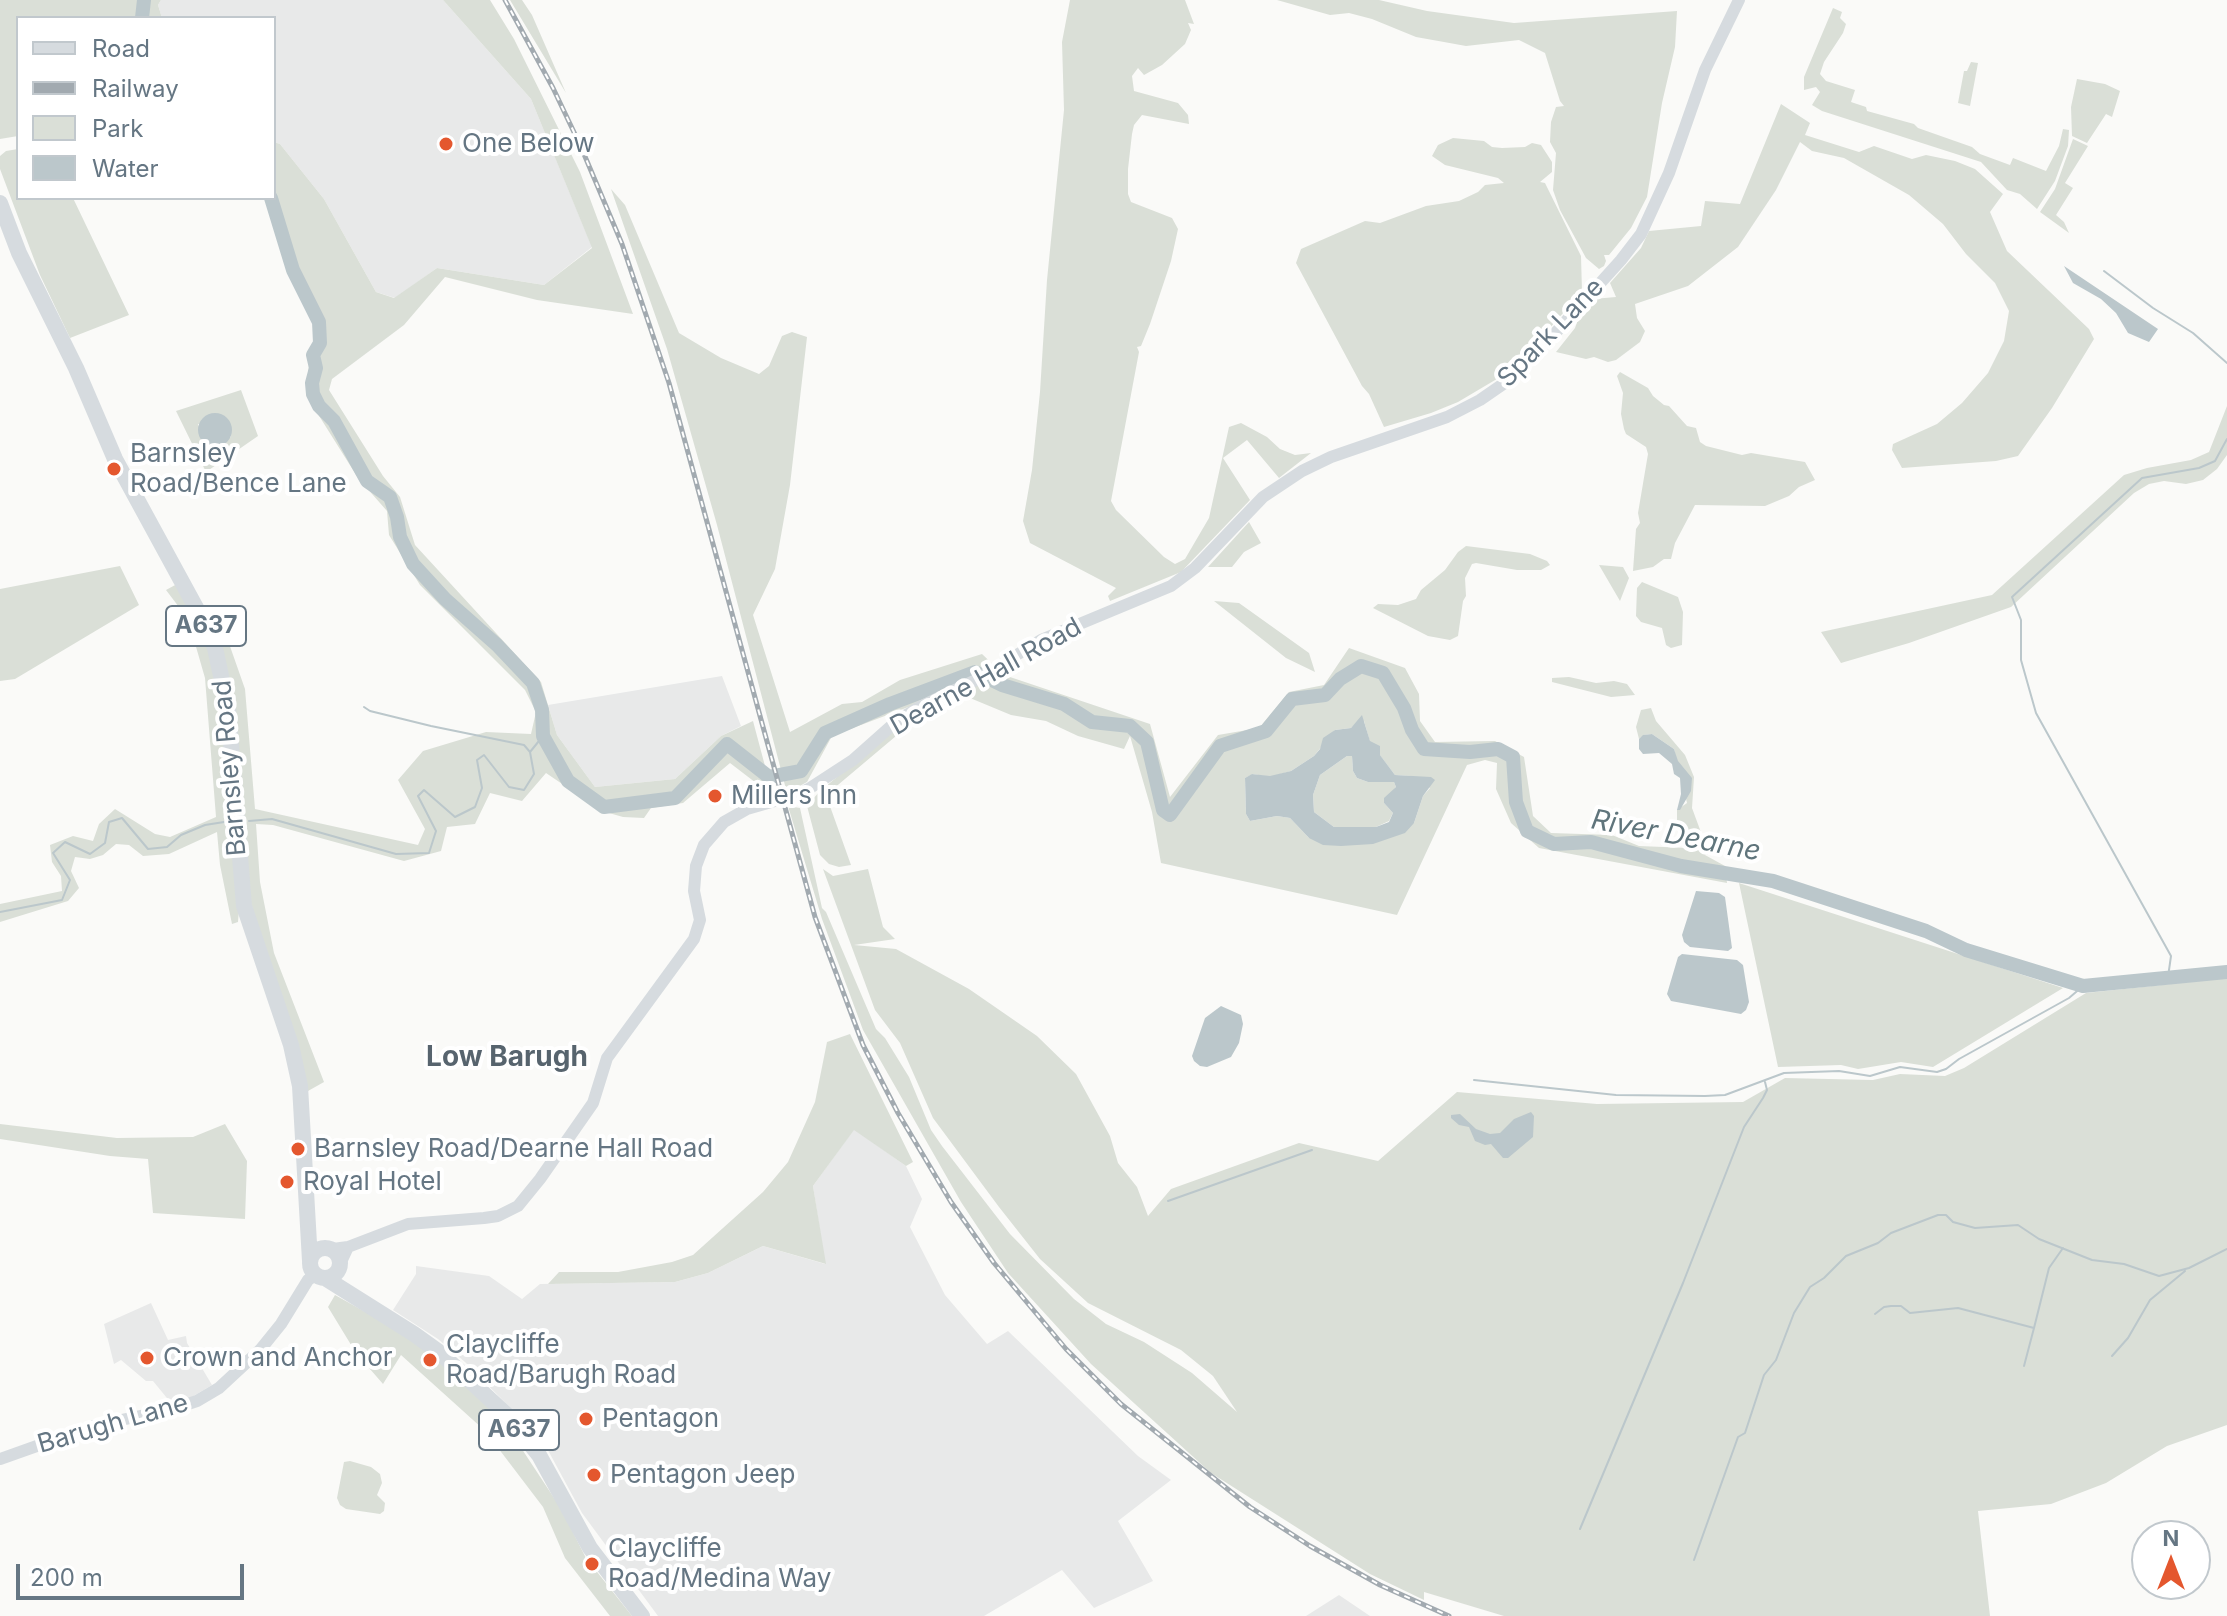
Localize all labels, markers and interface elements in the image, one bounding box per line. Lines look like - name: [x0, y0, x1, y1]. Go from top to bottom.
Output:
- legend: [16, 16, 276, 200]
- text: Road: [92, 34, 150, 63]
- text: Railway: [92, 74, 179, 103]
- text: Park: [92, 114, 143, 143]
- place label: One Below: [462, 128, 595, 160]
- marker: One Below: [437, 135, 455, 153]
- text: Water: [92, 154, 159, 183]
- street label: Spark Lane: [1491, 272, 1611, 394]
- place label: Barnsley Road/Bence Lane: [130, 438, 347, 500]
- marker: Barnsley Road/Bence Lane: [105, 460, 123, 478]
- road number: A637: [166, 606, 246, 646]
- street label: Dearne Hall Road: [885, 612, 1087, 742]
- street label: Barnsley Road: [207, 679, 253, 857]
- place label: Millers Inn: [731, 780, 857, 812]
- marker: Millers Inn: [706, 787, 724, 805]
- water label: River Dearne: [1589, 803, 1763, 869]
- district label: Low Barugh: [426, 1041, 588, 1075]
- place label: Barnsley Road/Dearne Hall Road: [314, 1133, 713, 1165]
- marker: Barnsley Road/Dearne Hall Road: [289, 1140, 307, 1158]
- place label: Royal Hotel: [303, 1166, 442, 1198]
- marker: Royal Hotel: [278, 1173, 296, 1191]
- place label: Claycliffe Road/Barugh Road: [446, 1329, 676, 1390]
- place label: Crown and Anchor: [163, 1342, 393, 1374]
- marker: Crown and Anchor: [138, 1349, 156, 1367]
- marker: Claycliffe Road/Barugh Road: [421, 1351, 439, 1369]
- street label: Barugh Lane: [34, 1388, 192, 1460]
- place label: Pentagon: [602, 1403, 719, 1435]
- road number: A637: [479, 1410, 559, 1450]
- marker: Pentagon: [577, 1410, 595, 1428]
- place label: Pentagon Jeep: [610, 1459, 796, 1491]
- marker: Pentagon Jeep: [585, 1466, 603, 1484]
- north arrow: [2131, 1520, 2211, 1600]
- text: N: [2163, 1525, 2179, 1551]
- place label: Claycliffe Road/Medina Way: [608, 1533, 831, 1594]
- scale bar: [20, 1548, 248, 1598]
- marker: Claycliffe Road/Medina Way: [583, 1555, 601, 1573]
- text: 200 m: [30, 1563, 103, 1592]

